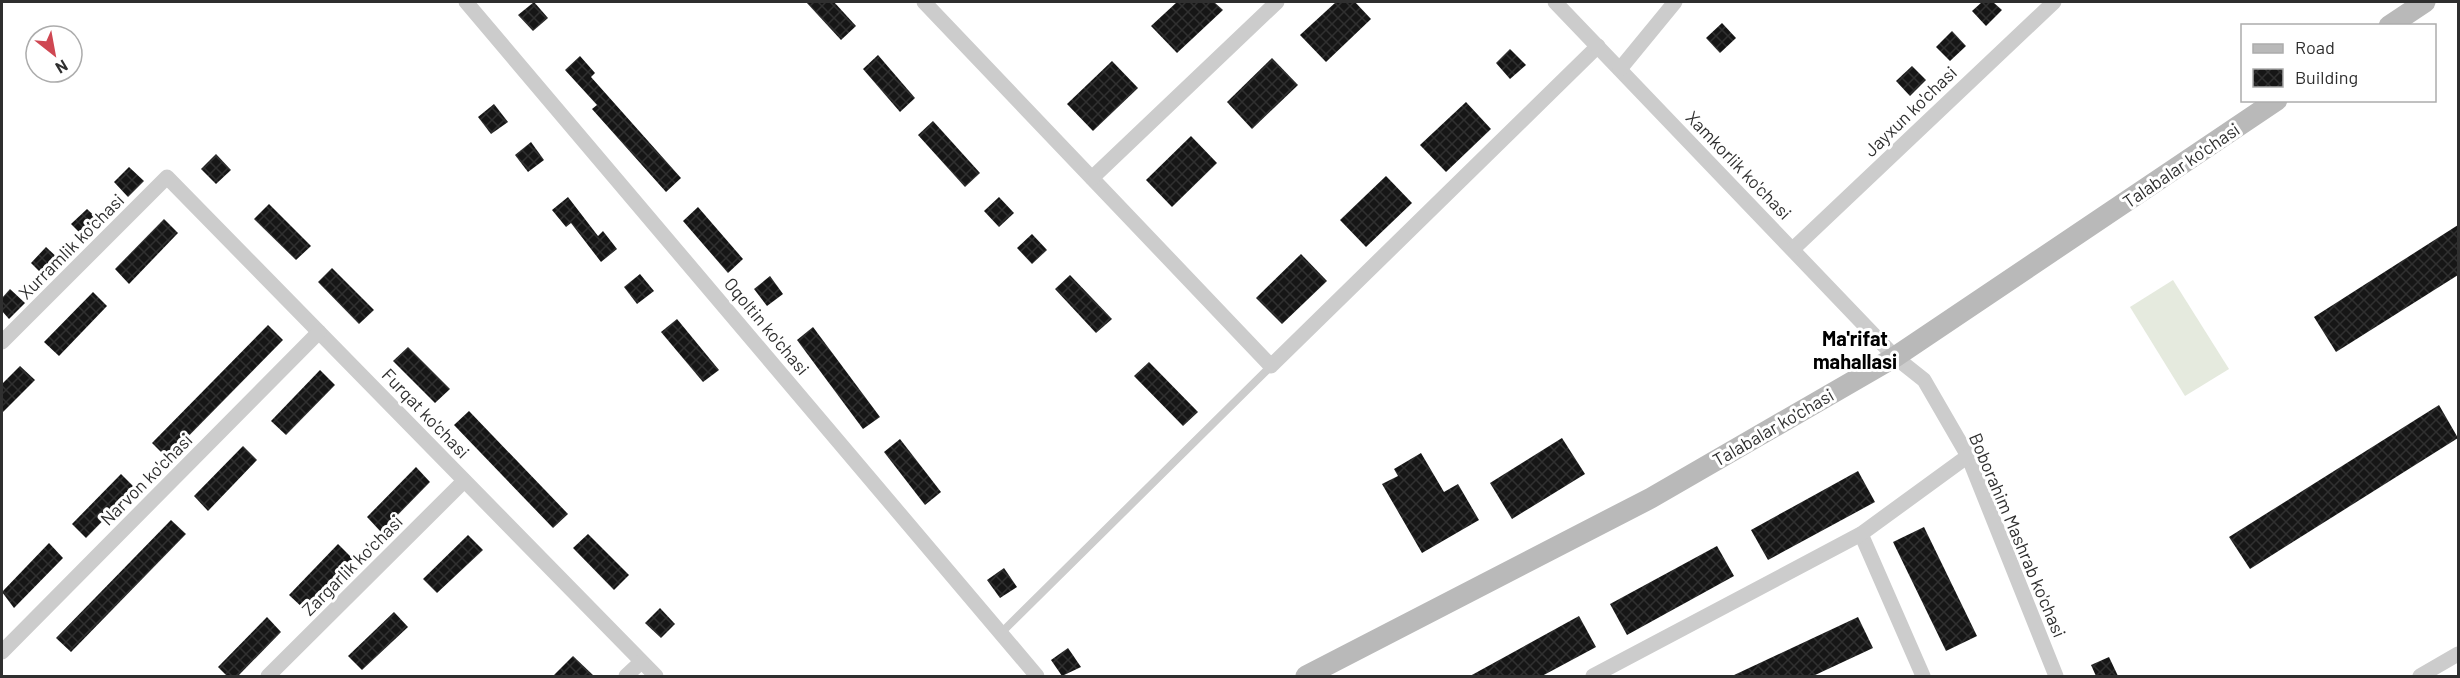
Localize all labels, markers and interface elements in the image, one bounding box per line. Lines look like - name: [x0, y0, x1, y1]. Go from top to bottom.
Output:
- north arrow: [24, 24, 84, 84]
- legend: [2241, 24, 2436, 102]
- text: Road: [2295, 36, 2335, 58]
- text: N: [53, 56, 71, 78]
- street label: Jayxun ko'chasi: [1859, 61, 1961, 161]
- text: Building: [2295, 66, 2358, 88]
- street label: Xamkorlik ko'chasi: [1682, 106, 1796, 224]
- street label: Talabalar ko'chasi: [2118, 118, 2244, 212]
- street label: Xurramlik ko'chasi: [14, 189, 128, 303]
- street label: Oqoltin ko'chasi: [720, 273, 814, 379]
- district label: Ma'rifat mahallasi: [1813, 326, 1897, 373]
- street label: Furqat ko'chasi: [378, 363, 474, 463]
- street label: Talabalar ko'chasi: [1708, 383, 1838, 471]
- street label: Narvon ko'chasi: [95, 428, 197, 530]
- street label: Boborahim Mashrab ko'chasi: [1965, 429, 2071, 641]
- street label: Zargarlik ko'chasi: [297, 510, 407, 620]

